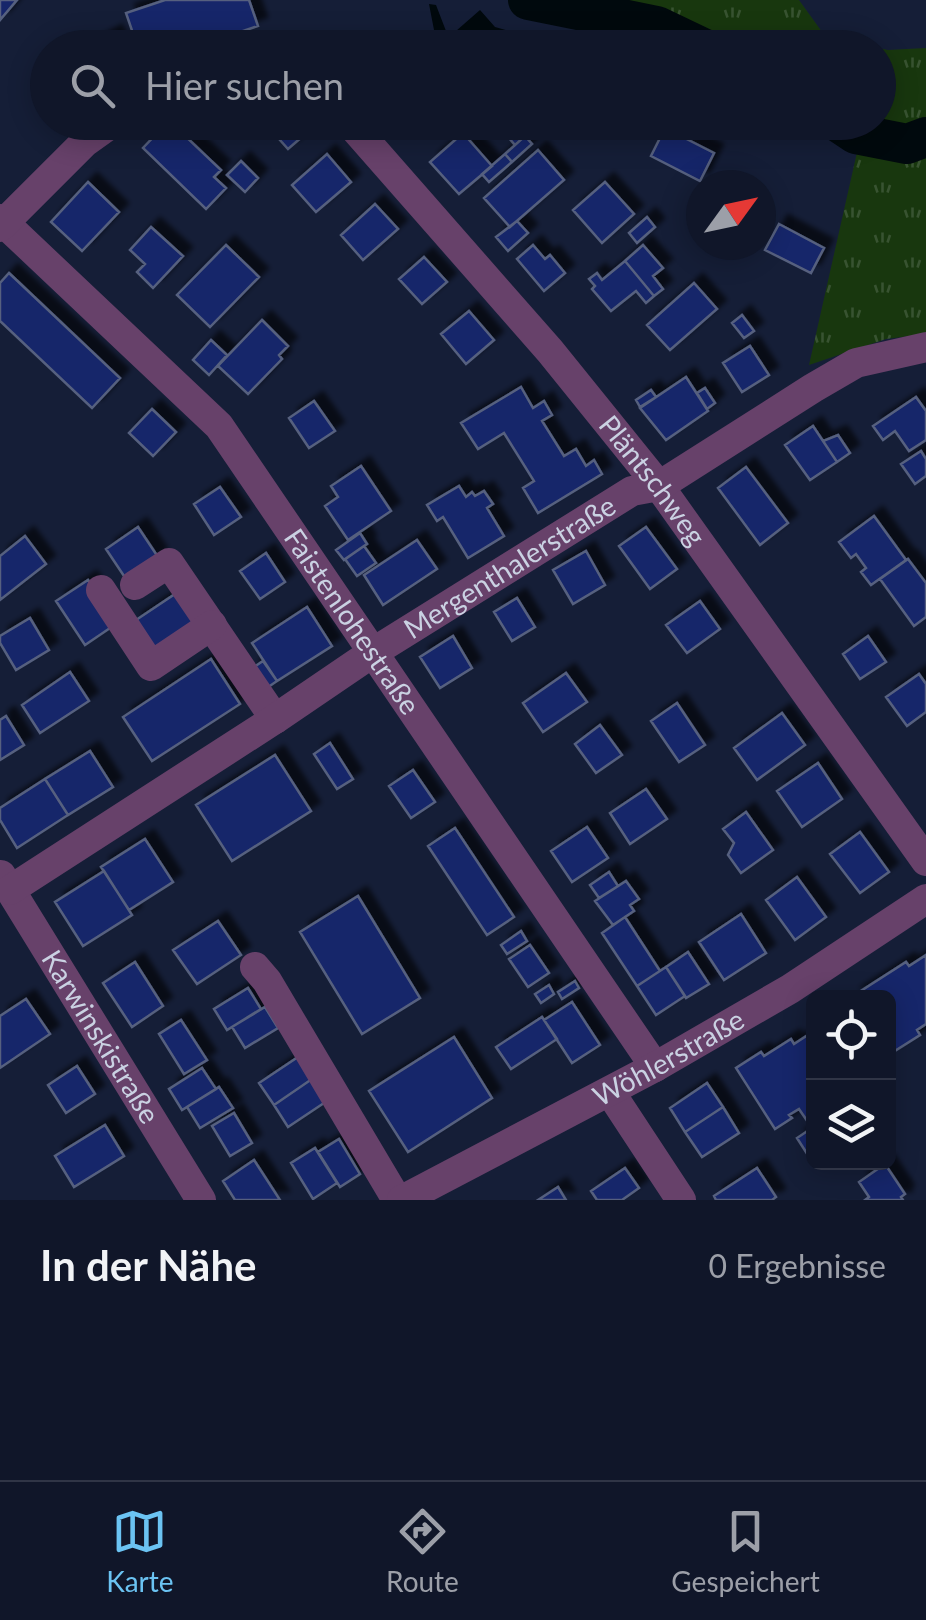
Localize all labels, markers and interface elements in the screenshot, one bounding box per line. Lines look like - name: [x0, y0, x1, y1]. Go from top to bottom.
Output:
- search box: [30, 30, 896, 140]
- icon: search: [65, 58, 120, 113]
- text: Hier suchen: [145, 62, 344, 108]
- north arrow: [686, 170, 776, 260]
- street label: Pläntschweg: [593, 408, 714, 552]
- street label: Mergenthalerstraße: [397, 488, 621, 645]
- street label: Faistenlohestraße: [278, 522, 428, 720]
- street label: Karwinskistraße: [35, 943, 168, 1129]
- map controls: [806, 990, 896, 1170]
- button: locate: [806, 990, 896, 1080]
- street label: Wöhlerstraße: [587, 1001, 750, 1113]
- button: layers: [806, 1080, 896, 1170]
- text: In der Nähe: [40, 1240, 257, 1290]
- text: 0 Ergebnisse: [709, 1246, 886, 1285]
- tab: Karte: [106, 1504, 174, 1598]
- tab: Route: [386, 1504, 459, 1598]
- tab: Gespeichert: [671, 1504, 820, 1598]

